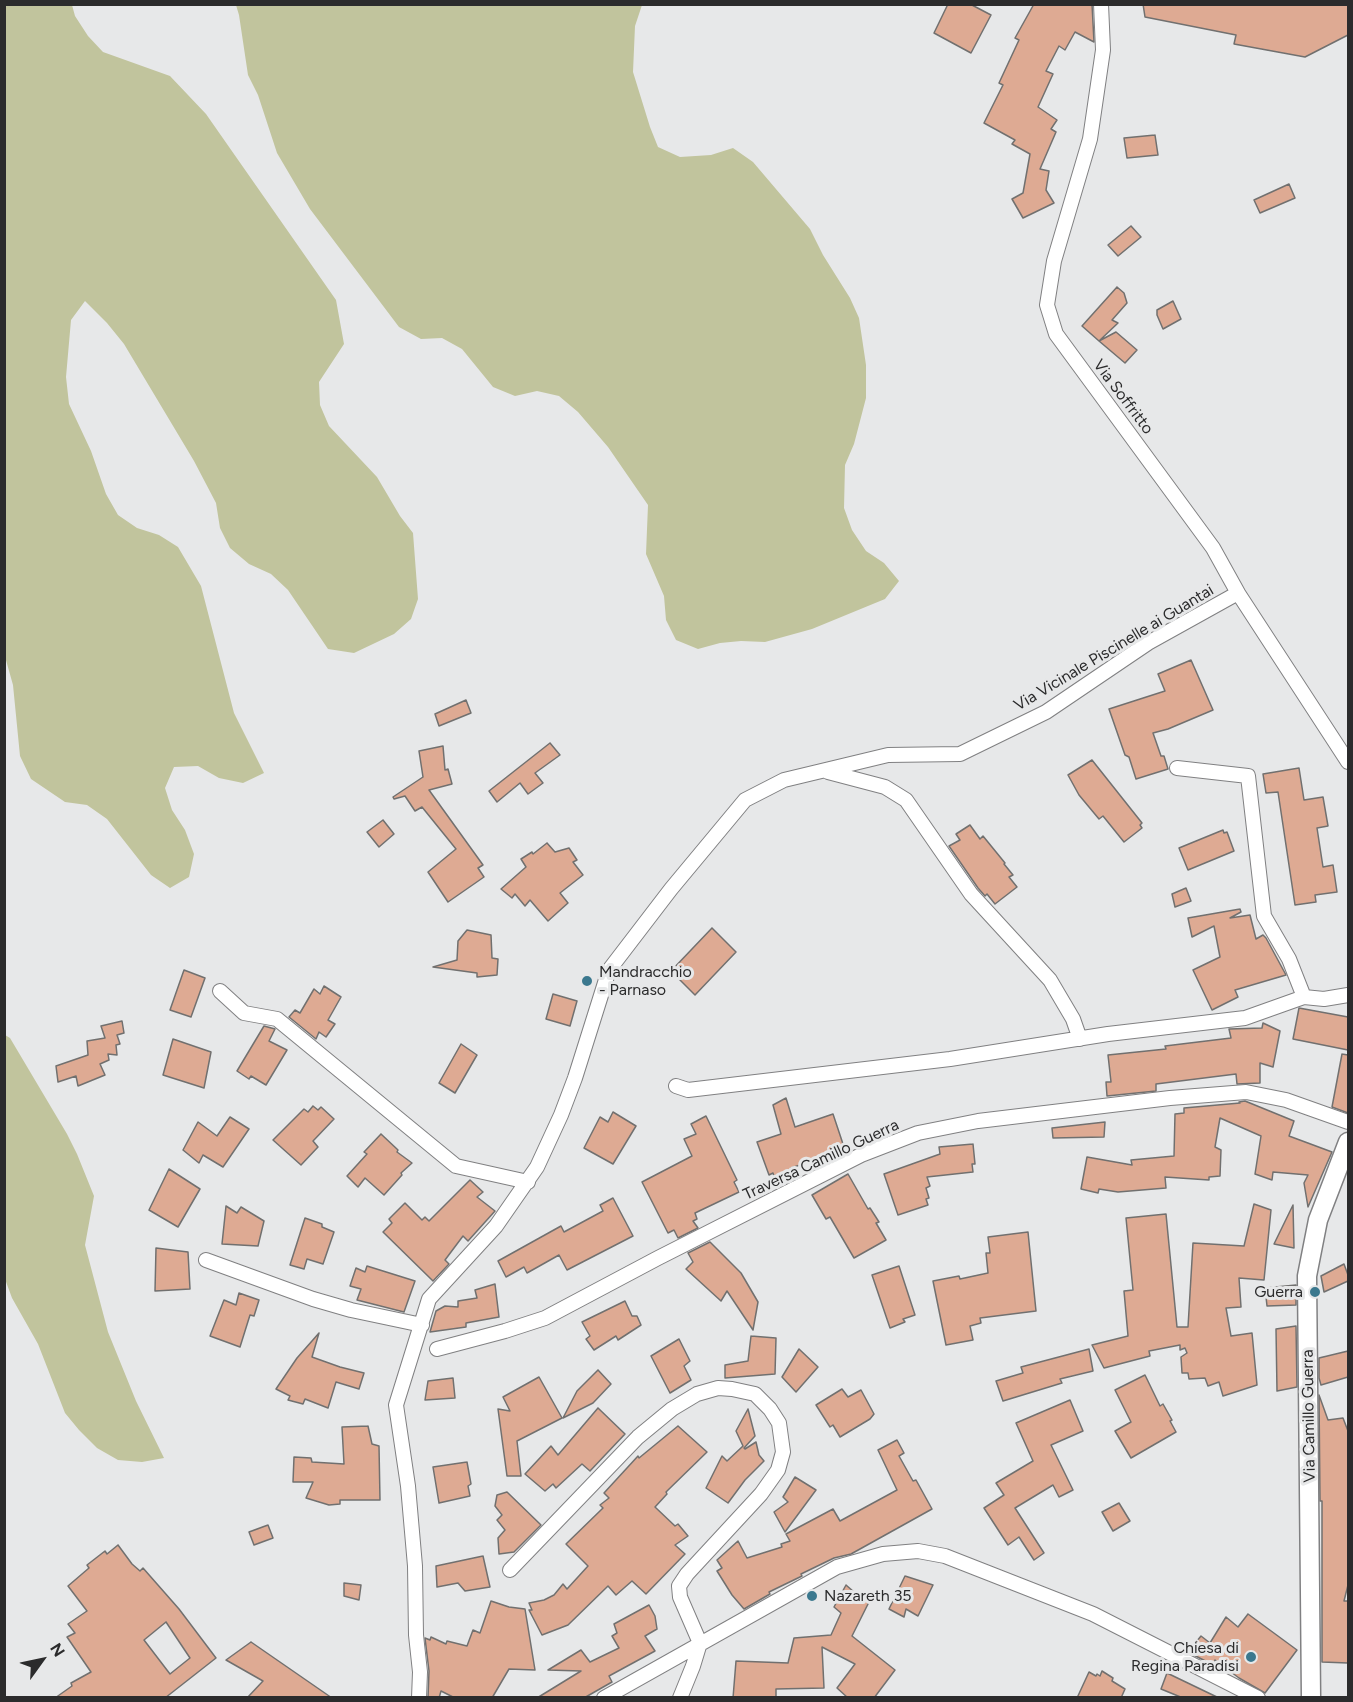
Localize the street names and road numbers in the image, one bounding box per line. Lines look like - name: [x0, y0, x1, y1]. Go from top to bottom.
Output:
- street label: Via Soffritto: [1089, 356, 1157, 438]
- street label: Via Vicinale Piscinelle ai Guantai: [1011, 581, 1217, 715]
- street label: Traversa Camillo Guerra: [740, 1115, 902, 1205]
- street label: Via Camillo Guerra: [1298, 1349, 1320, 1483]

